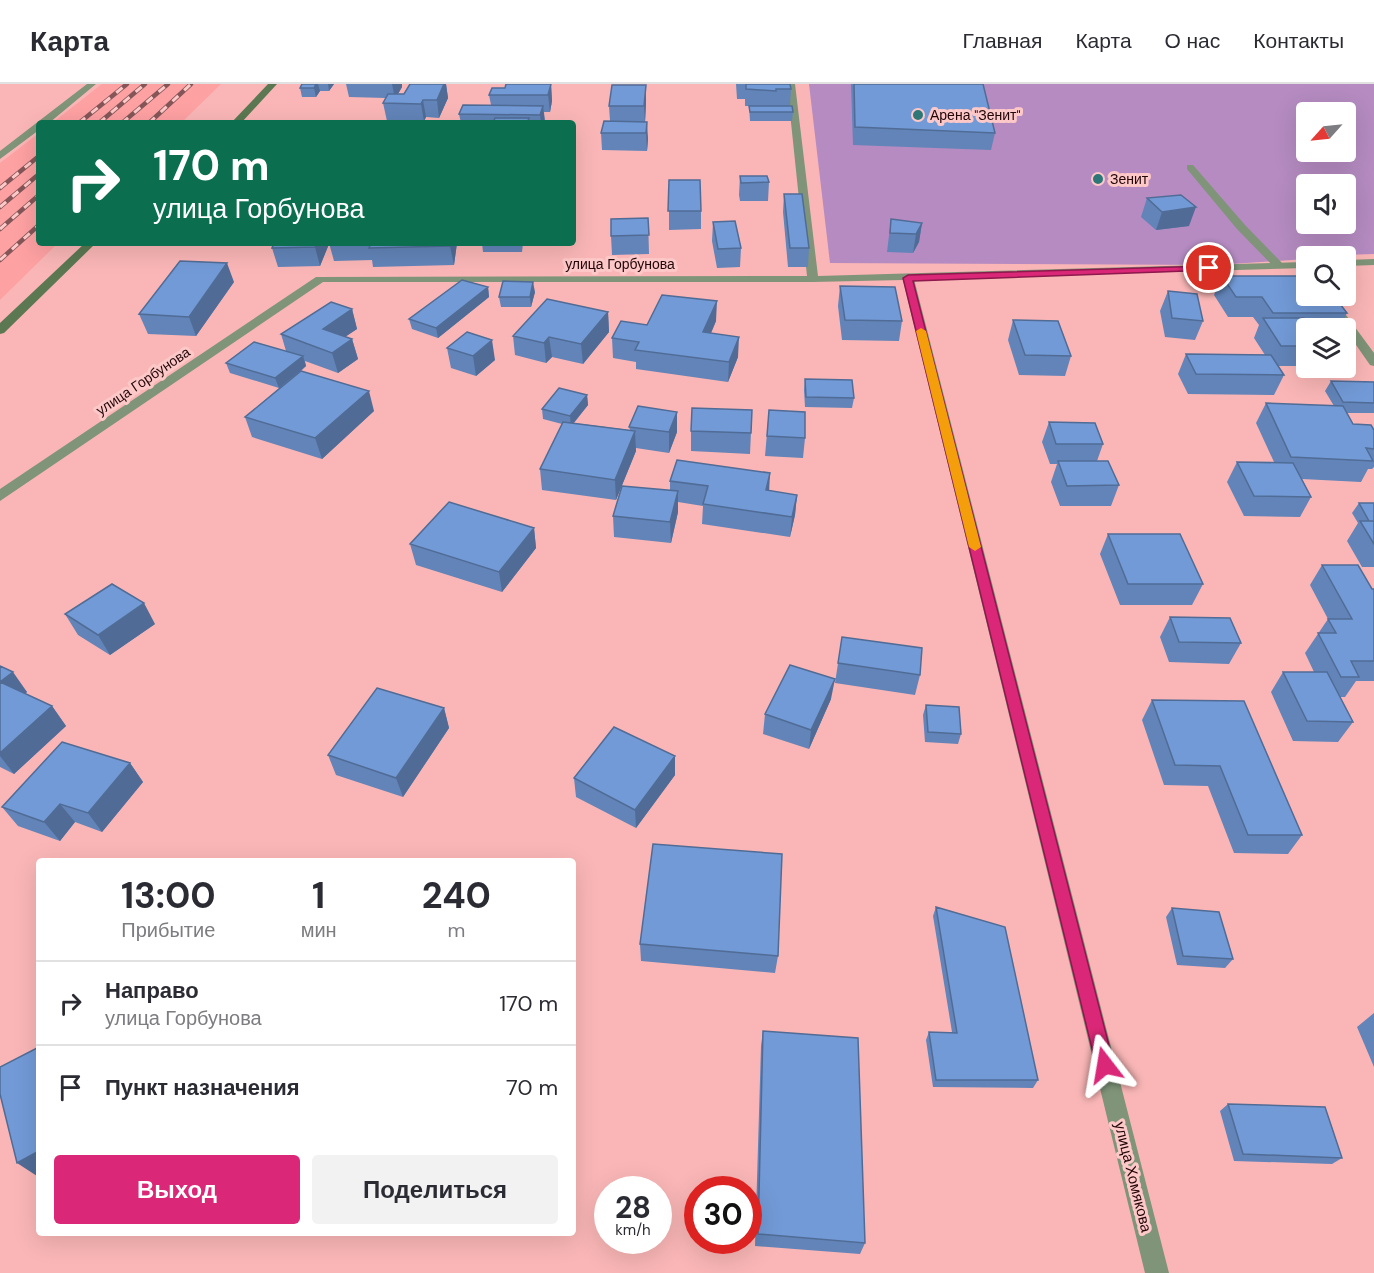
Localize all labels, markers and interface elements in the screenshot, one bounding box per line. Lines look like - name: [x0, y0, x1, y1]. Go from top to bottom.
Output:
- text: Карта: [30, 23, 109, 60]
- text: Главная: [962, 27, 1042, 55]
- text: Карта: [1075, 27, 1132, 55]
- text: О нас: [1165, 27, 1220, 55]
- text: Контакты: [1253, 27, 1344, 55]
- north arrow: [1296, 102, 1356, 162]
- map controls: [1296, 102, 1356, 378]
- place label: Арена "Зенит": [930, 106, 1021, 124]
- marker: Арена "Зенит": [911, 108, 925, 122]
- text: 170 m: [153, 138, 270, 193]
- icon: right: [54, 144, 132, 222]
- place label: Зенит: [1110, 170, 1149, 188]
- marker: Зенит: [1091, 172, 1105, 186]
- button: sound: [1296, 174, 1356, 234]
- text: улица Горбунова: [153, 191, 365, 226]
- pin: [1183, 242, 1234, 293]
- button: search: [1296, 246, 1356, 306]
- icon: arrive: [1192, 251, 1225, 284]
- street label: улица Горбунова: [565, 255, 675, 273]
- button: layers: [1296, 318, 1356, 378]
- street label: улица Горбунова: [92, 343, 194, 419]
- text: 13:00: [121, 872, 216, 919]
- text: 1: [312, 872, 325, 919]
- text: 240: [422, 872, 491, 919]
- text: Прибытие: [121, 917, 215, 943]
- text: мин: [301, 917, 337, 943]
- text: m: [447, 917, 465, 943]
- text: Направо: [105, 976, 199, 1005]
- icon: right: [54, 987, 87, 1020]
- text: 170 m: [499, 989, 558, 1018]
- text: улица Горбунова: [105, 1005, 262, 1031]
- position arrow: [1073, 1033, 1137, 1097]
- icon: arrive: [54, 1071, 87, 1104]
- text: Пункт назначения: [105, 1073, 300, 1102]
- text: 70 m: [506, 1073, 558, 1102]
- street label: улица Хомякова: [1110, 1120, 1157, 1235]
- button: Выход: [54, 1155, 300, 1224]
- button: Поделиться: [312, 1155, 558, 1224]
- speed limit sign: 30: [684, 1176, 762, 1254]
- text: 28: [615, 1188, 651, 1227]
- text: km/h: [615, 1220, 651, 1240]

